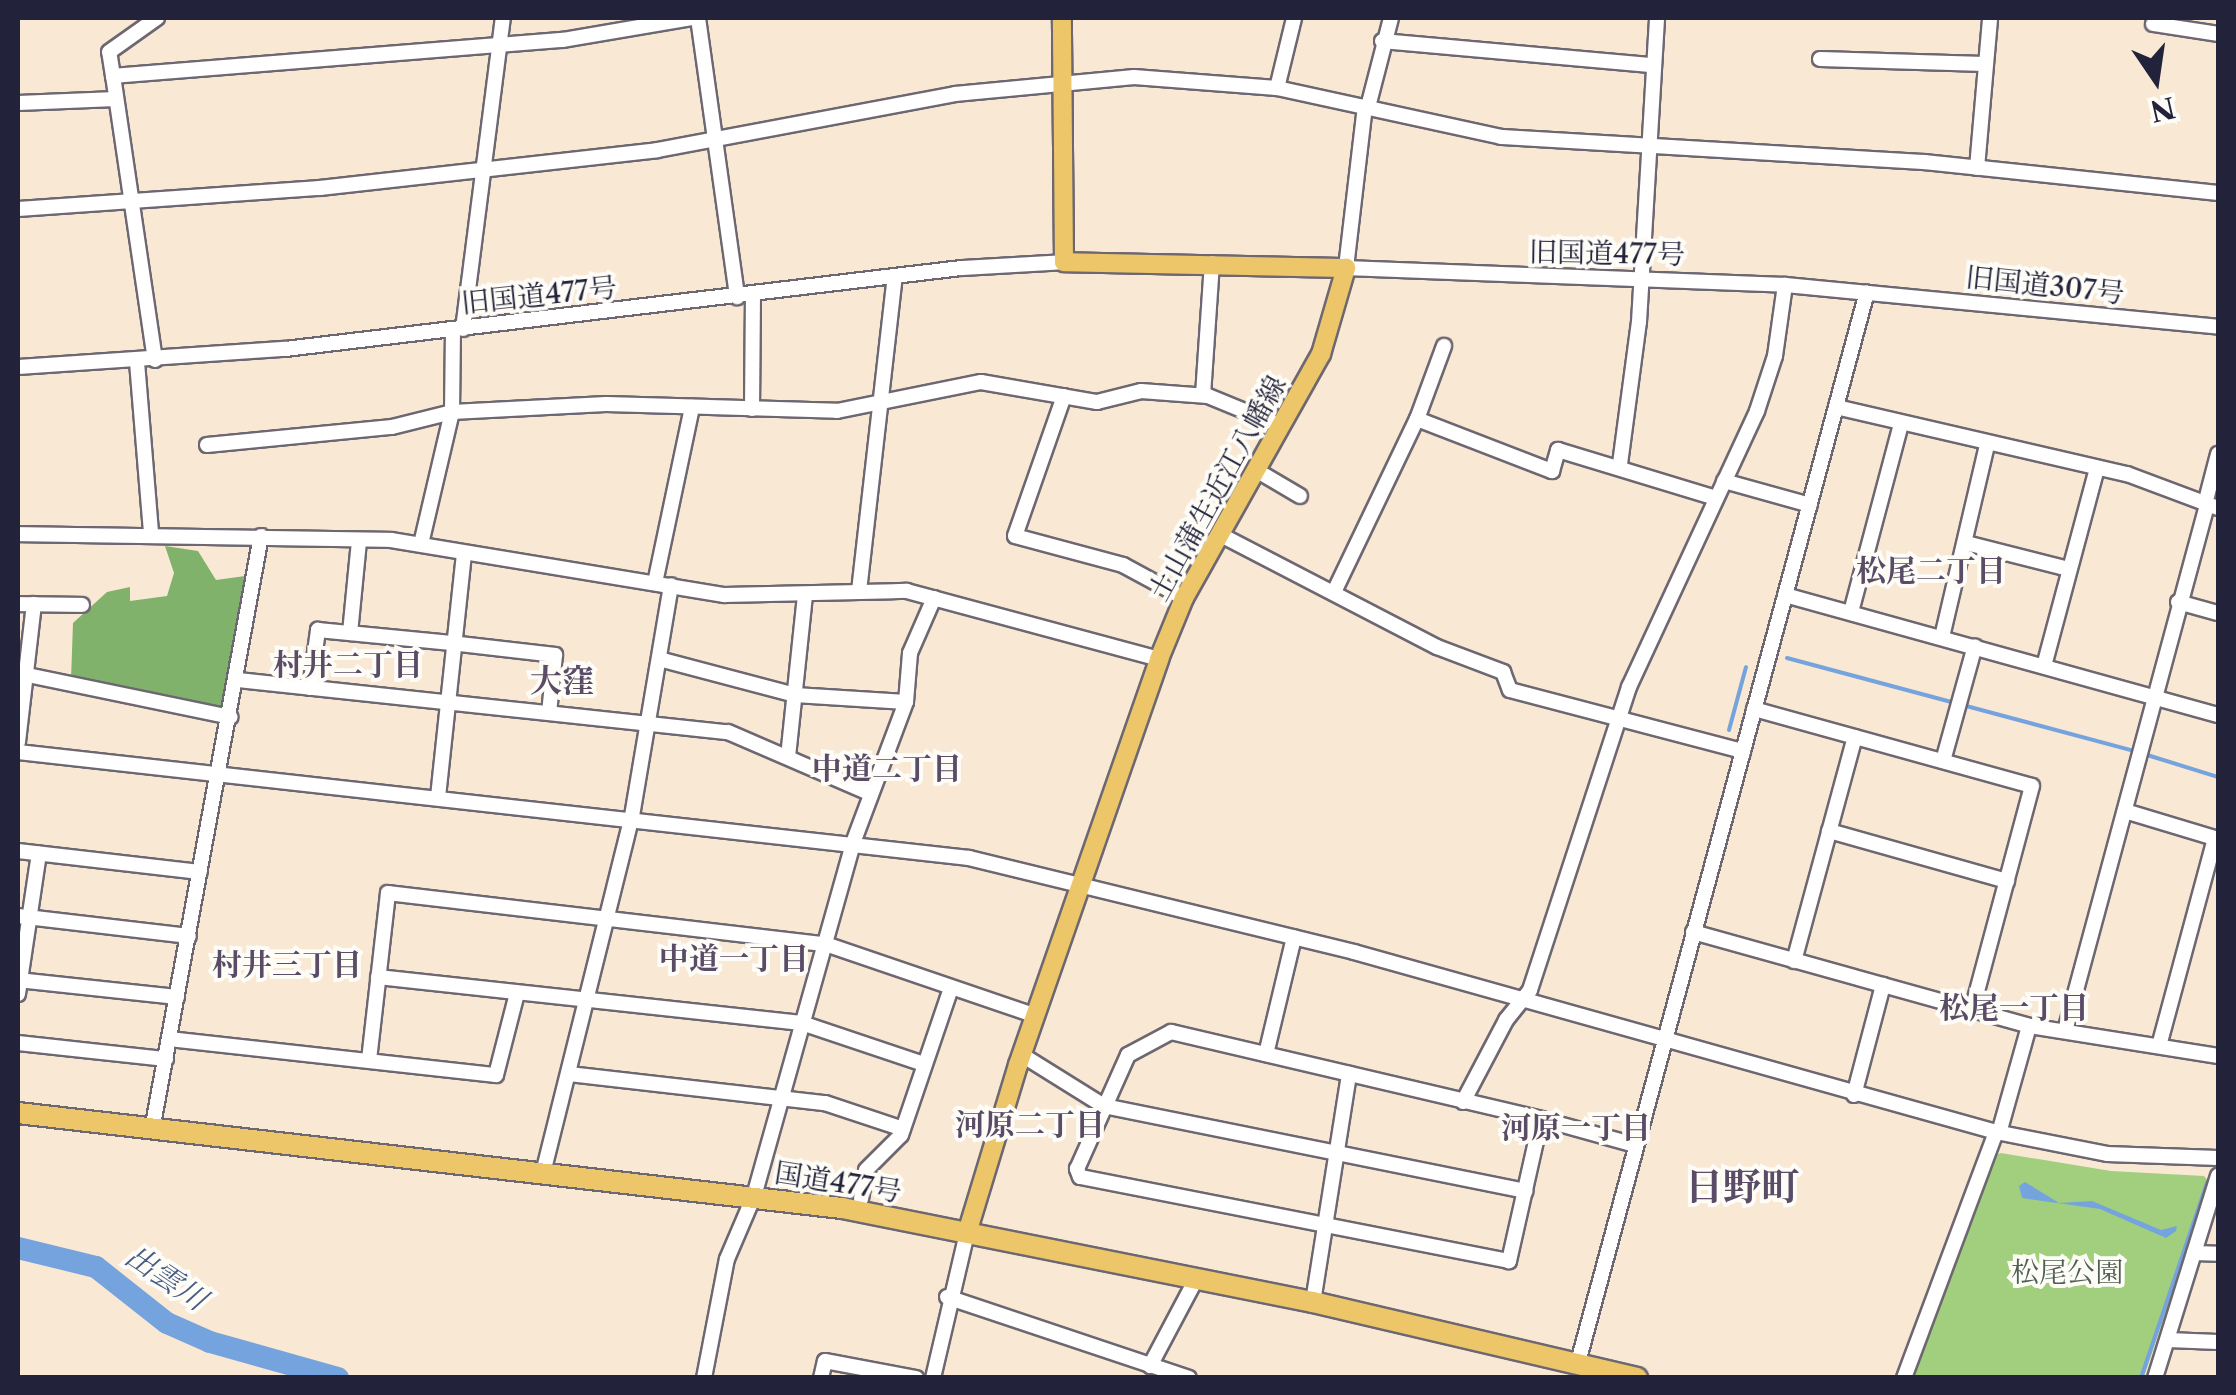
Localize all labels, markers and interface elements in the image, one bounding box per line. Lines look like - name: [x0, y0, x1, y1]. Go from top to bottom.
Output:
- north arrow: [2106, 30, 2206, 130]
- text: N: [2147, 90, 2178, 129]
- street label: 旧国道477号: [1529, 235, 1685, 271]
- street label: 旧国道307号: [1964, 260, 2126, 310]
- street label: 旧国道477号: [460, 270, 618, 320]
- street label: 土山蒲生近江八幡線: [1141, 370, 1293, 606]
- district label: 松尾二丁目: [1856, 553, 2006, 589]
- district label: 村井二丁目: [273, 647, 423, 683]
- district label: 大窪: [530, 662, 594, 700]
- district label: 中道二丁目: [812, 751, 962, 787]
- district label: 中道一丁目: [659, 941, 809, 977]
- district label: 村井三丁目: [212, 947, 362, 983]
- district label: 松尾一丁目: [1939, 990, 2089, 1026]
- district label: 河原二丁目: [955, 1107, 1105, 1143]
- district label: 河原一丁目: [1501, 1110, 1651, 1146]
- street label: 国道477号: [772, 1155, 904, 1209]
- district label: 日野町: [1685, 1164, 1799, 1210]
- water label: 出雲川: [119, 1238, 213, 1318]
- park label: 松尾公園: [2011, 1255, 2123, 1289]

